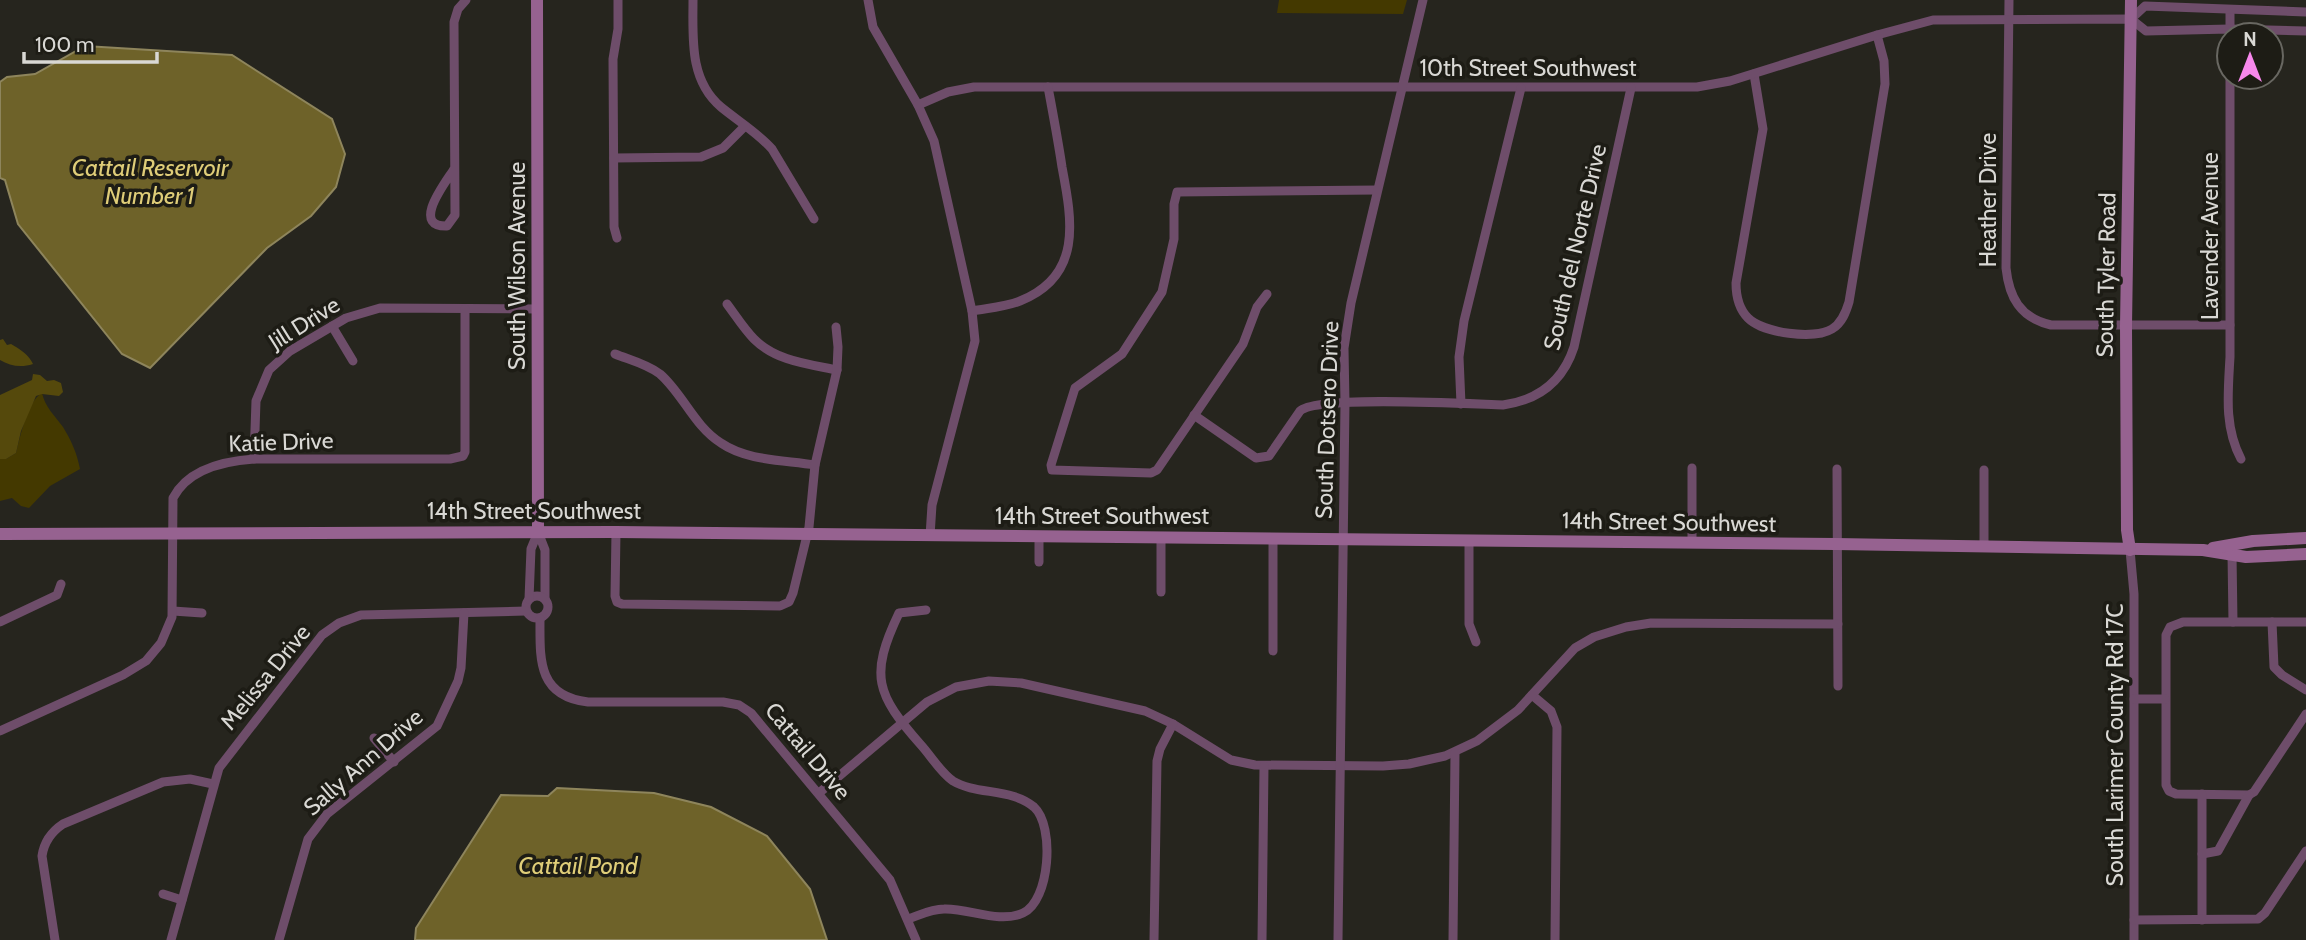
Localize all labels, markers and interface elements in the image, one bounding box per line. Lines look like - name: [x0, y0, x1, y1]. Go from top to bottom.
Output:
- scale bar: [24, 21, 158, 65]
- north arrow: [2215, 21, 2285, 91]
- text: N: [2243, 28, 2257, 51]
- text: 100 m: [35, 32, 94, 57]
- street label: 10th Street Southwest: [1419, 54, 1637, 82]
- street label: Heather Drive: [1974, 133, 2002, 267]
- street label: South del Norte Drive: [1538, 141, 1612, 353]
- street label: Lavender Avenue: [2196, 152, 2224, 320]
- water label: Cattail Reservoir Number 1: [72, 153, 230, 210]
- street label: South Wilson Avenue: [503, 161, 531, 370]
- street label: South Tyler Road: [2091, 192, 2121, 358]
- street label: Jill Drive: [263, 290, 345, 356]
- street label: South Dotsero Drive: [1310, 320, 1344, 519]
- street label: Katie Drive: [228, 426, 334, 458]
- street label: 14th Street Southwest: [427, 497, 641, 525]
- street label: 14th Street Southwest: [995, 502, 1209, 530]
- street label: 14th Street Southwest: [1562, 506, 1777, 538]
- street label: South Larimer County Rd 17C: [2101, 604, 2129, 886]
- street label: Melissa Drive: [214, 619, 316, 735]
- street label: Cattail Drive: [759, 697, 857, 806]
- street label: Sally Ann Drive: [298, 703, 428, 821]
- water label: Cattail Pond: [518, 851, 638, 880]

